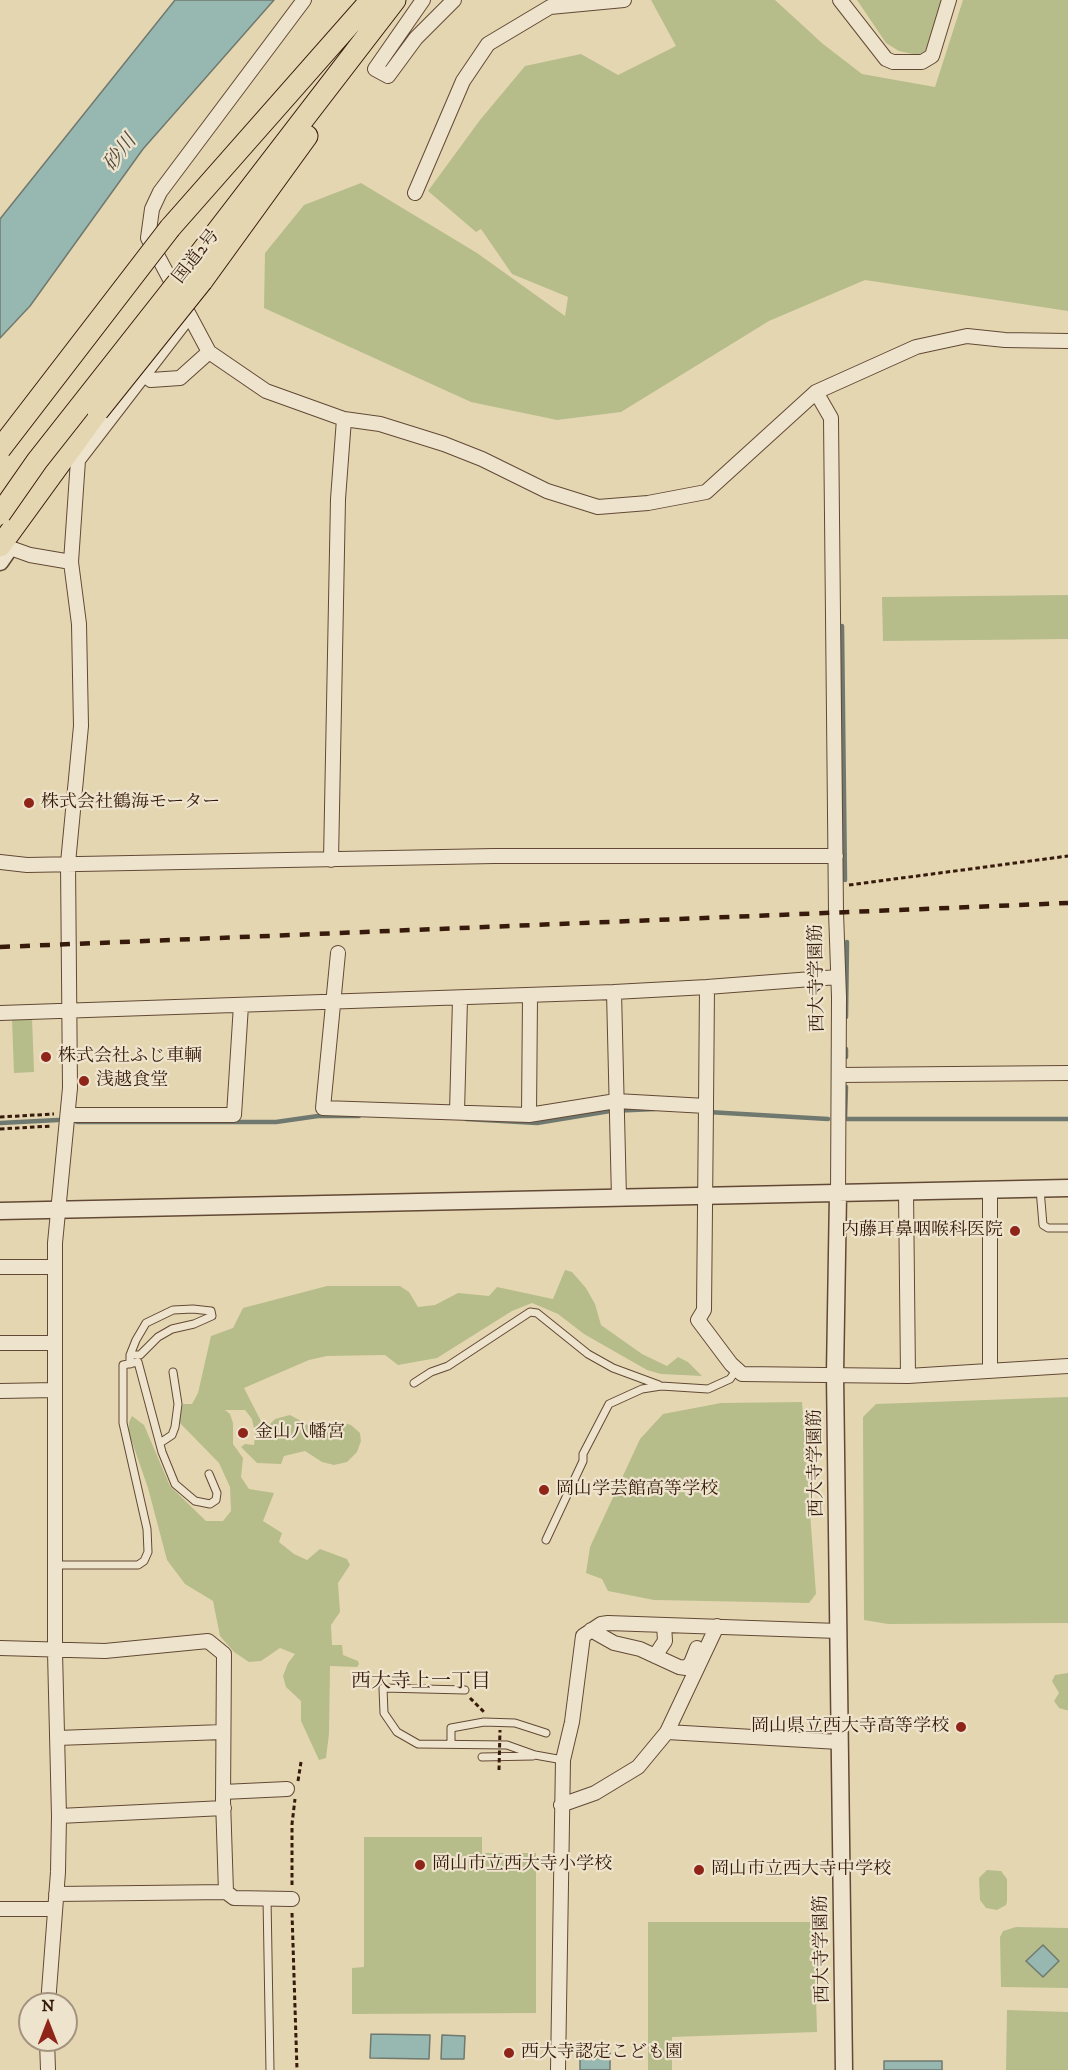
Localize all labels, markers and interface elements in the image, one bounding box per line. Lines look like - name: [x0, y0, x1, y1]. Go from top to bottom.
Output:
- water label: 砂川: [99, 131, 143, 177]
- street label: 国道2号: [169, 226, 225, 288]
- place label: 株式会社鶴海モーター: [41, 792, 220, 814]
- marker: 株式会社鶴海モーター: [22, 796, 36, 810]
- street label: 西大寺学園筋: [806, 924, 830, 1032]
- place label: 株式会社ふじ車輌: [58, 1046, 202, 1068]
- marker: 株式会社ふじ車輌: [39, 1050, 53, 1064]
- place label: 浅越食堂: [96, 1070, 168, 1092]
- marker: 浅越食堂: [77, 1074, 91, 1088]
- place label: 内藤耳鼻咽喉科医院: [841, 1220, 1003, 1242]
- marker: 内藤耳鼻咽喉科医院: [1008, 1224, 1022, 1238]
- street label: 西大寺学園筋: [805, 1409, 829, 1517]
- place label: 金山八幡宮: [255, 1422, 345, 1444]
- marker: 金山八幡宮: [236, 1426, 250, 1440]
- place label: 岡山学芸館高等学校: [556, 1479, 718, 1501]
- marker: 岡山学芸館高等学校: [537, 1483, 551, 1497]
- district label: 西大寺上一丁目: [351, 1671, 491, 1695]
- place label: 岡山県立西大寺高等学校: [751, 1716, 949, 1738]
- marker: 岡山県立西大寺高等学校: [954, 1720, 968, 1734]
- place label: 岡山市立西大寺小学校: [432, 1854, 612, 1876]
- marker: 岡山市立西大寺小学校: [413, 1858, 427, 1872]
- place label: 岡山市立西大寺中学校: [711, 1859, 891, 1881]
- marker: 岡山市立西大寺中学校: [692, 1863, 706, 1877]
- street label: 西大寺学園筋: [811, 1895, 835, 2003]
- north arrow: [18, 1992, 78, 2052]
- text: N: [41, 1996, 55, 2016]
- place label: 西大寺認定こども園: [521, 2042, 683, 2064]
- marker: 西大寺認定こども園: [502, 2046, 516, 2060]

